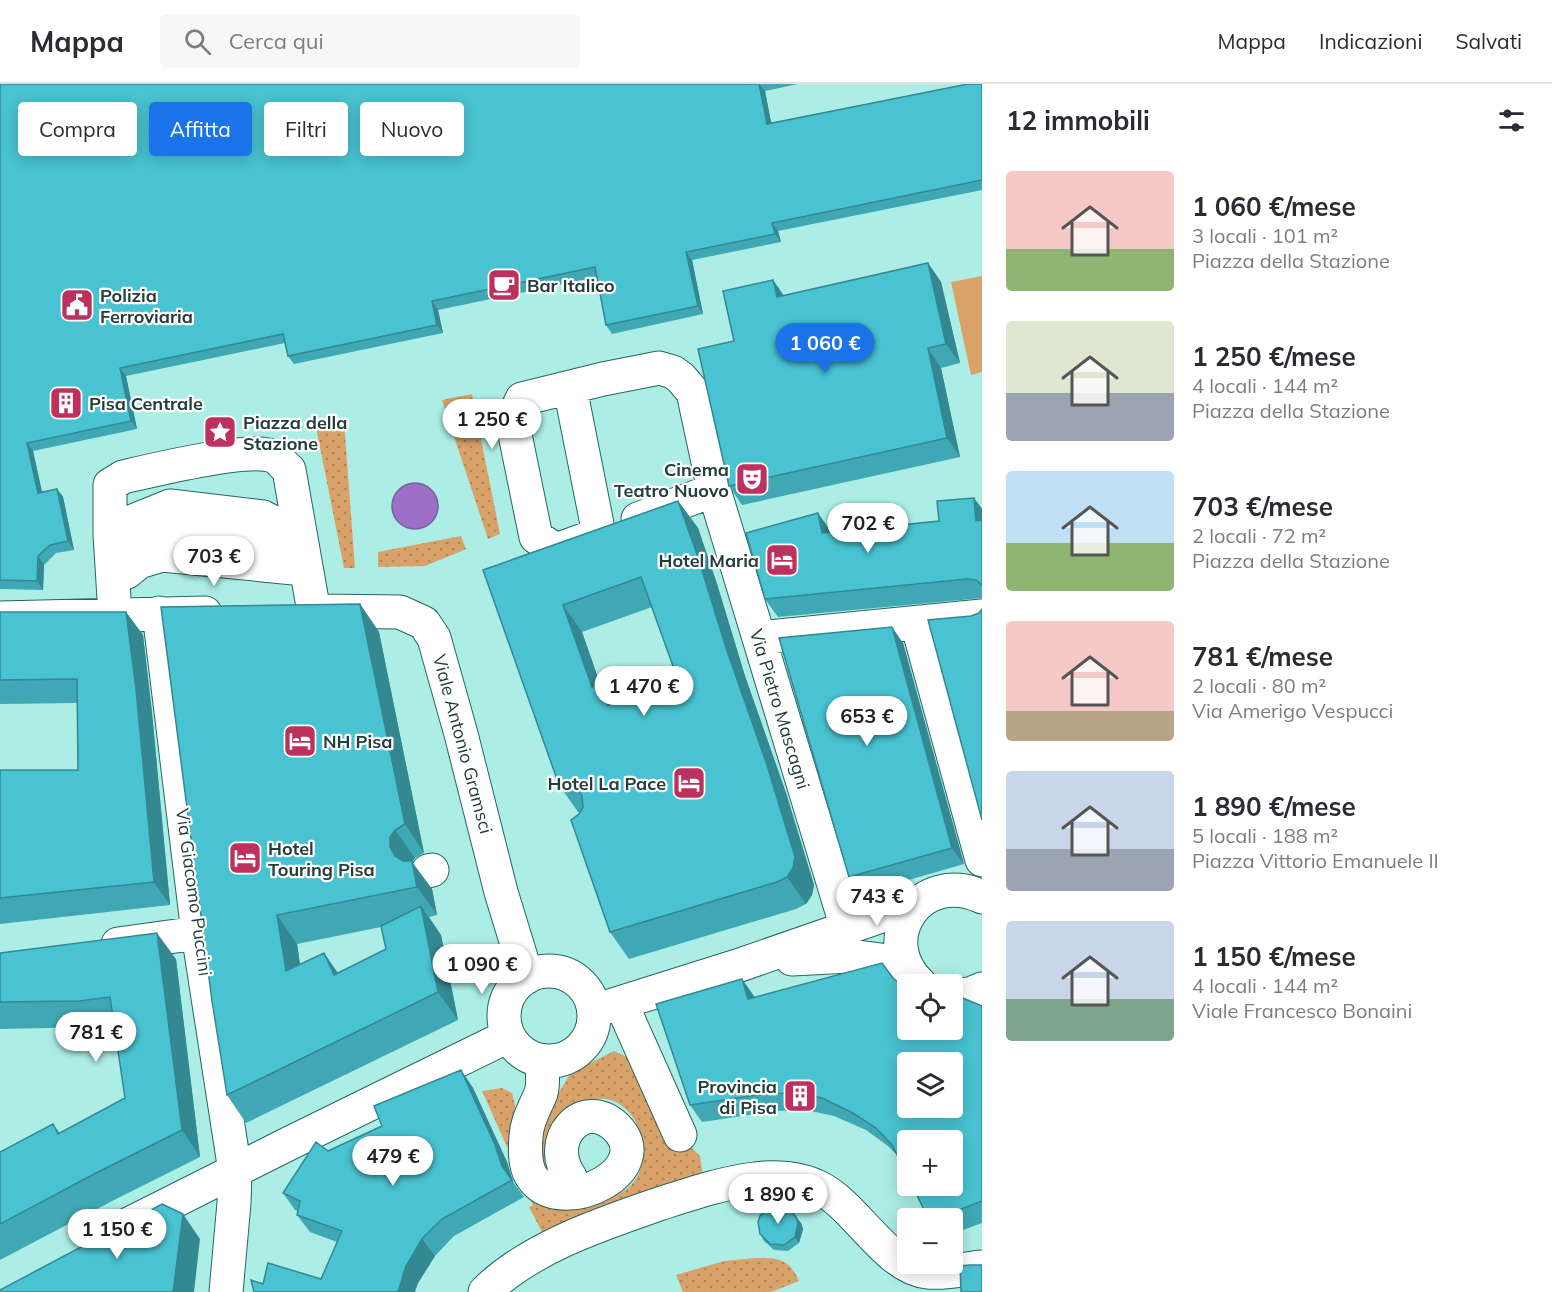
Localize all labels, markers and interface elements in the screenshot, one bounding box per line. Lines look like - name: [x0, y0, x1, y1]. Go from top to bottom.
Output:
- search box: [160, 14, 580, 68]
- text: Mappa: [30, 24, 124, 59]
- icon: search: [181, 25, 214, 58]
- text: Cerca qui: [229, 27, 324, 55]
- text: Mappa: [1218, 28, 1286, 54]
- text: Indicazioni: [1319, 28, 1422, 54]
- text: Salvati: [1455, 28, 1522, 54]
- chip: Compra: [18, 102, 137, 156]
- chip: Affitta: [149, 102, 252, 156]
- chip: Filtri: [264, 102, 348, 156]
- chip: Nuovo: [360, 102, 464, 156]
- text: 12 immobili: [1006, 104, 1150, 137]
- icon: filters: [1495, 104, 1528, 137]
- text: 1 060 €/mese: [1192, 190, 1356, 223]
- icon: home: [1054, 195, 1126, 267]
- text: 3 locali · 101 m²: [1192, 223, 1338, 248]
- text: Piazza della Stazione: [1192, 248, 1390, 273]
- cafe icon: Bar Italico: [486, 267, 522, 303]
- place label: Bar Italico: [527, 274, 615, 297]
- place label: Polizia Ferroviaria: [100, 284, 193, 328]
- public building icon: Polizia Ferroviaria: [59, 287, 95, 323]
- pin: 1 060 €: [770, 323, 880, 374]
- text: 1 060 €: [790, 330, 860, 355]
- text: 1 250 €/mese: [1192, 340, 1356, 373]
- icon: home: [1054, 345, 1126, 417]
- text: 4 locali · 144 m²: [1192, 373, 1338, 398]
- building icon: Pisa Centrale: [48, 385, 84, 421]
- place label: Pisa Centrale: [89, 392, 203, 415]
- text: Piazza della Stazione: [1192, 398, 1390, 423]
- pin: 1 250 €: [437, 399, 547, 450]
- text: 1 250 €: [457, 406, 527, 431]
- place label: Piazza della Stazione: [243, 411, 347, 455]
- place icon: Piazza della Stazione: [202, 414, 238, 450]
- place label: Cinema Teatro Nuovo: [614, 458, 729, 502]
- theatre icon: Cinema Teatro Nuovo: [734, 461, 770, 497]
- text: 703 €/mese: [1192, 490, 1333, 523]
- icon: home: [1054, 495, 1126, 567]
- pin: 702 €: [826, 503, 910, 554]
- text: 702 €: [841, 510, 895, 535]
- text: 2 locali · 72 m²: [1192, 523, 1326, 548]
- pin: 703 €: [172, 536, 256, 587]
- hotel icon: Hotel Maria: [764, 542, 800, 578]
- text: 703 €: [187, 543, 241, 568]
- text: Piazza della Stazione: [1192, 548, 1390, 573]
- place label: Hotel Maria: [659, 549, 759, 572]
- street label: Via Pietro Mascagni: [745, 626, 815, 792]
- text: 781 €/mese: [1192, 640, 1333, 673]
- icon: home: [1054, 645, 1126, 717]
- street label: Viale Antonio Gramsci: [428, 652, 498, 836]
- pin: 1 470 €: [589, 666, 699, 717]
- text: 1 470 €: [609, 673, 679, 698]
- text: 2 locali · 80 m²: [1192, 673, 1326, 698]
- pin: 653 €: [825, 696, 909, 747]
- text: Via Amerigo Vespucci: [1192, 698, 1393, 723]
- text: 653 €: [840, 703, 894, 728]
- hotel icon: NH Pisa: [282, 723, 318, 759]
- place label: NH Pisa: [323, 730, 392, 753]
- hotel icon: Hotel La Pace: [671, 765, 707, 801]
- place label: Hotel La Pace: [548, 772, 666, 795]
- text: 1 890 €/mese: [1192, 790, 1356, 823]
- icon: home: [1054, 795, 1126, 867]
- street label: Via Giacomo Puccini: [171, 807, 217, 977]
- text: 5 locali · 188 m²: [1192, 823, 1338, 848]
- place label: Hotel Touring Pisa: [268, 837, 375, 881]
- hotel icon: Hotel Touring Pisa: [227, 840, 263, 876]
- text: Piazza Vittorio Emanuele II: [1192, 848, 1439, 873]
- pin: 743 €: [835, 876, 919, 927]
- text: 743 €: [850, 883, 904, 908]
- text: 1 150 €/mese: [1192, 940, 1356, 973]
- pin: 1 090 €: [427, 944, 537, 995]
- icon: home: [1054, 945, 1126, 1017]
- text: 1 090 €: [447, 951, 517, 976]
- text: 4 locali · 144 m²: [1192, 973, 1338, 998]
- map controls: [897, 974, 963, 1274]
- button: locate: [897, 974, 963, 1040]
- text: Viale Francesco Bonaini: [1192, 998, 1412, 1023]
- pin: 781 €: [54, 1012, 138, 1063]
- text: 781 €: [69, 1019, 123, 1044]
- button: layers: [897, 1052, 963, 1118]
- place label: Provincia di Pisa: [698, 1075, 777, 1119]
- building icon: Provincia di Pisa: [782, 1078, 818, 1114]
- button: +: [897, 1130, 963, 1196]
- pin: 479 €: [351, 1136, 435, 1187]
- text: 479 €: [366, 1143, 420, 1168]
- pin: 1 890 €: [723, 1174, 833, 1225]
- text: 1 890 €: [743, 1181, 813, 1206]
- button: −: [897, 1208, 963, 1274]
- pin: 1 150 €: [62, 1209, 172, 1260]
- text: 1 150 €: [82, 1216, 152, 1241]

